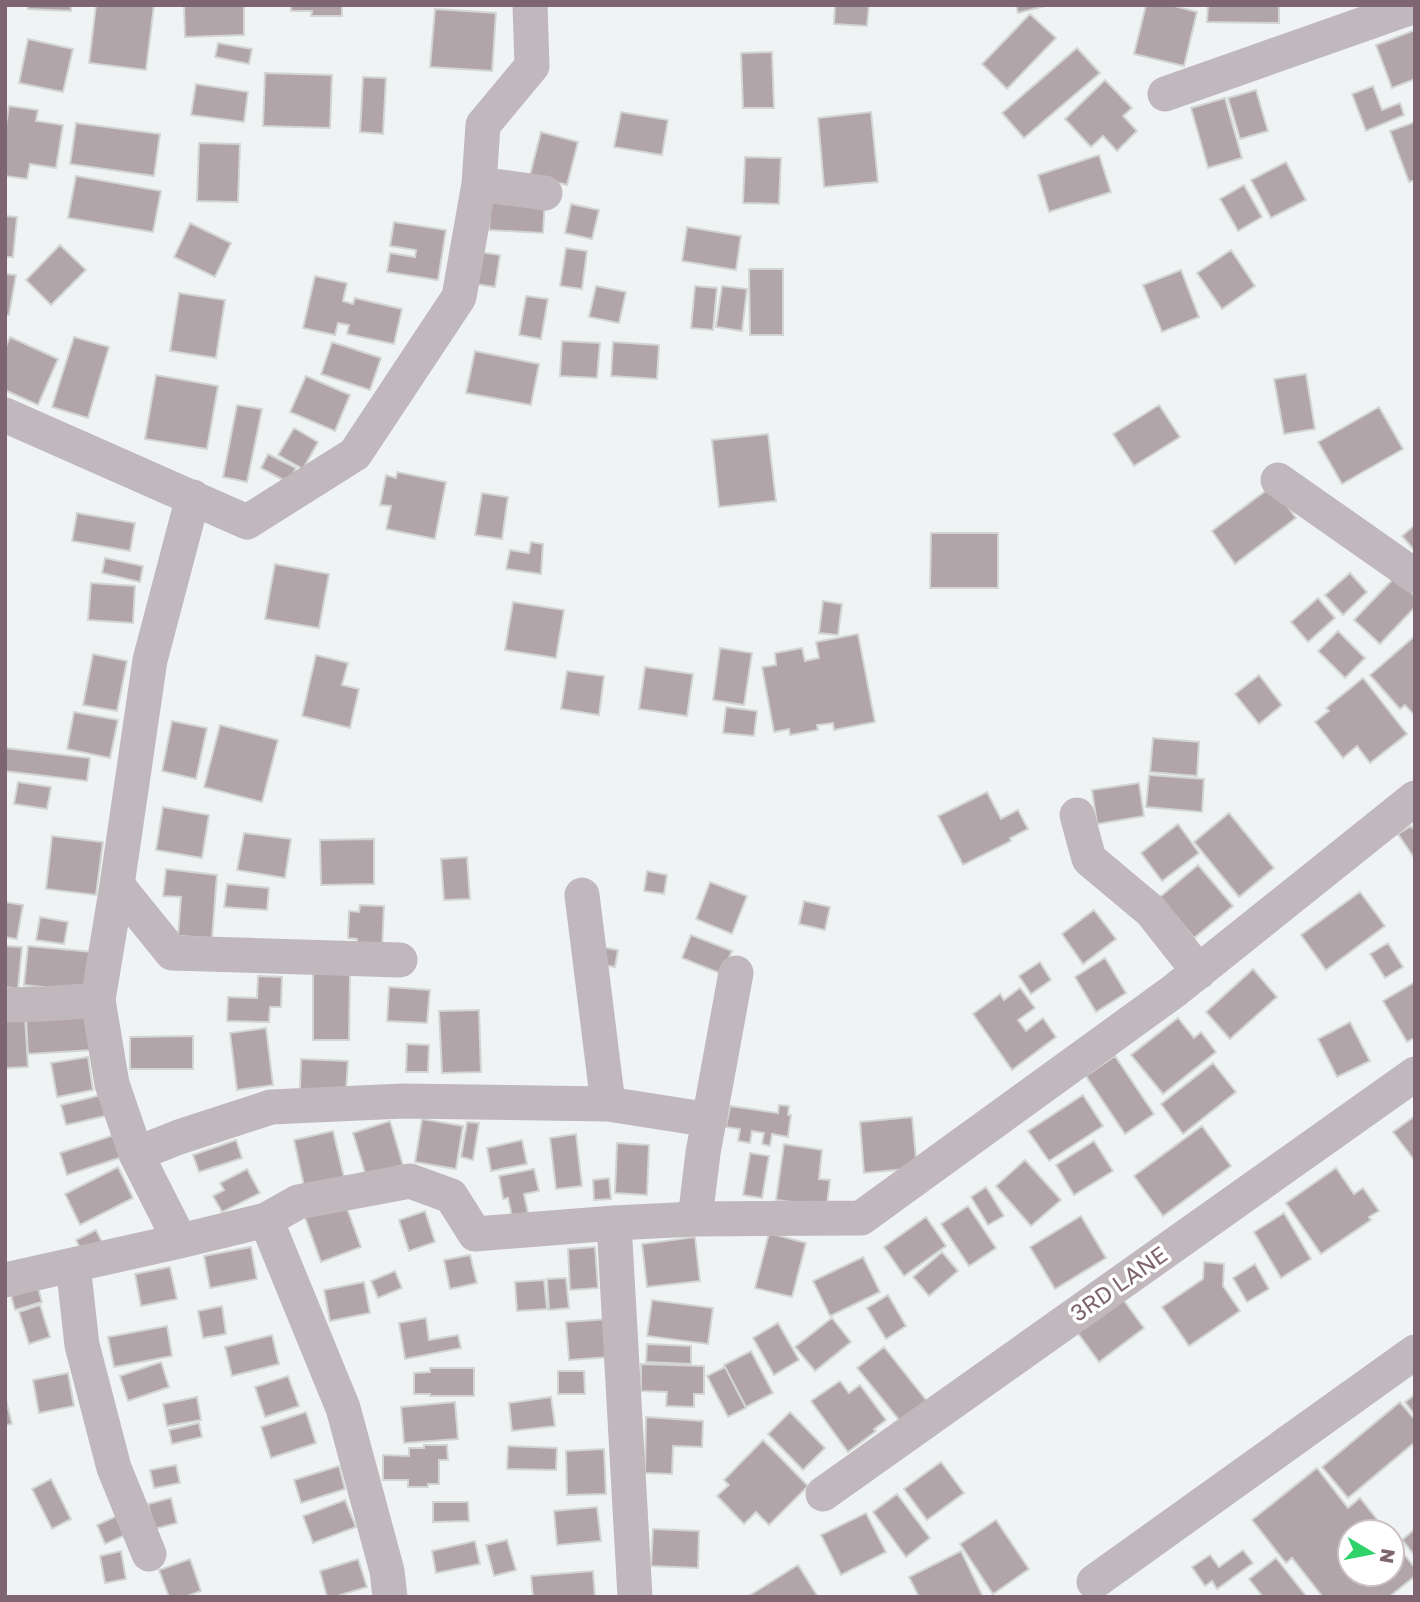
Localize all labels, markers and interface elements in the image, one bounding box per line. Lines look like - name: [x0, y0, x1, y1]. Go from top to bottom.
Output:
- street label: 3RD LANE: [1065, 1240, 1172, 1327]
- north arrow: [1336, 1518, 1406, 1588]
- text: N: [1376, 1547, 1401, 1565]

